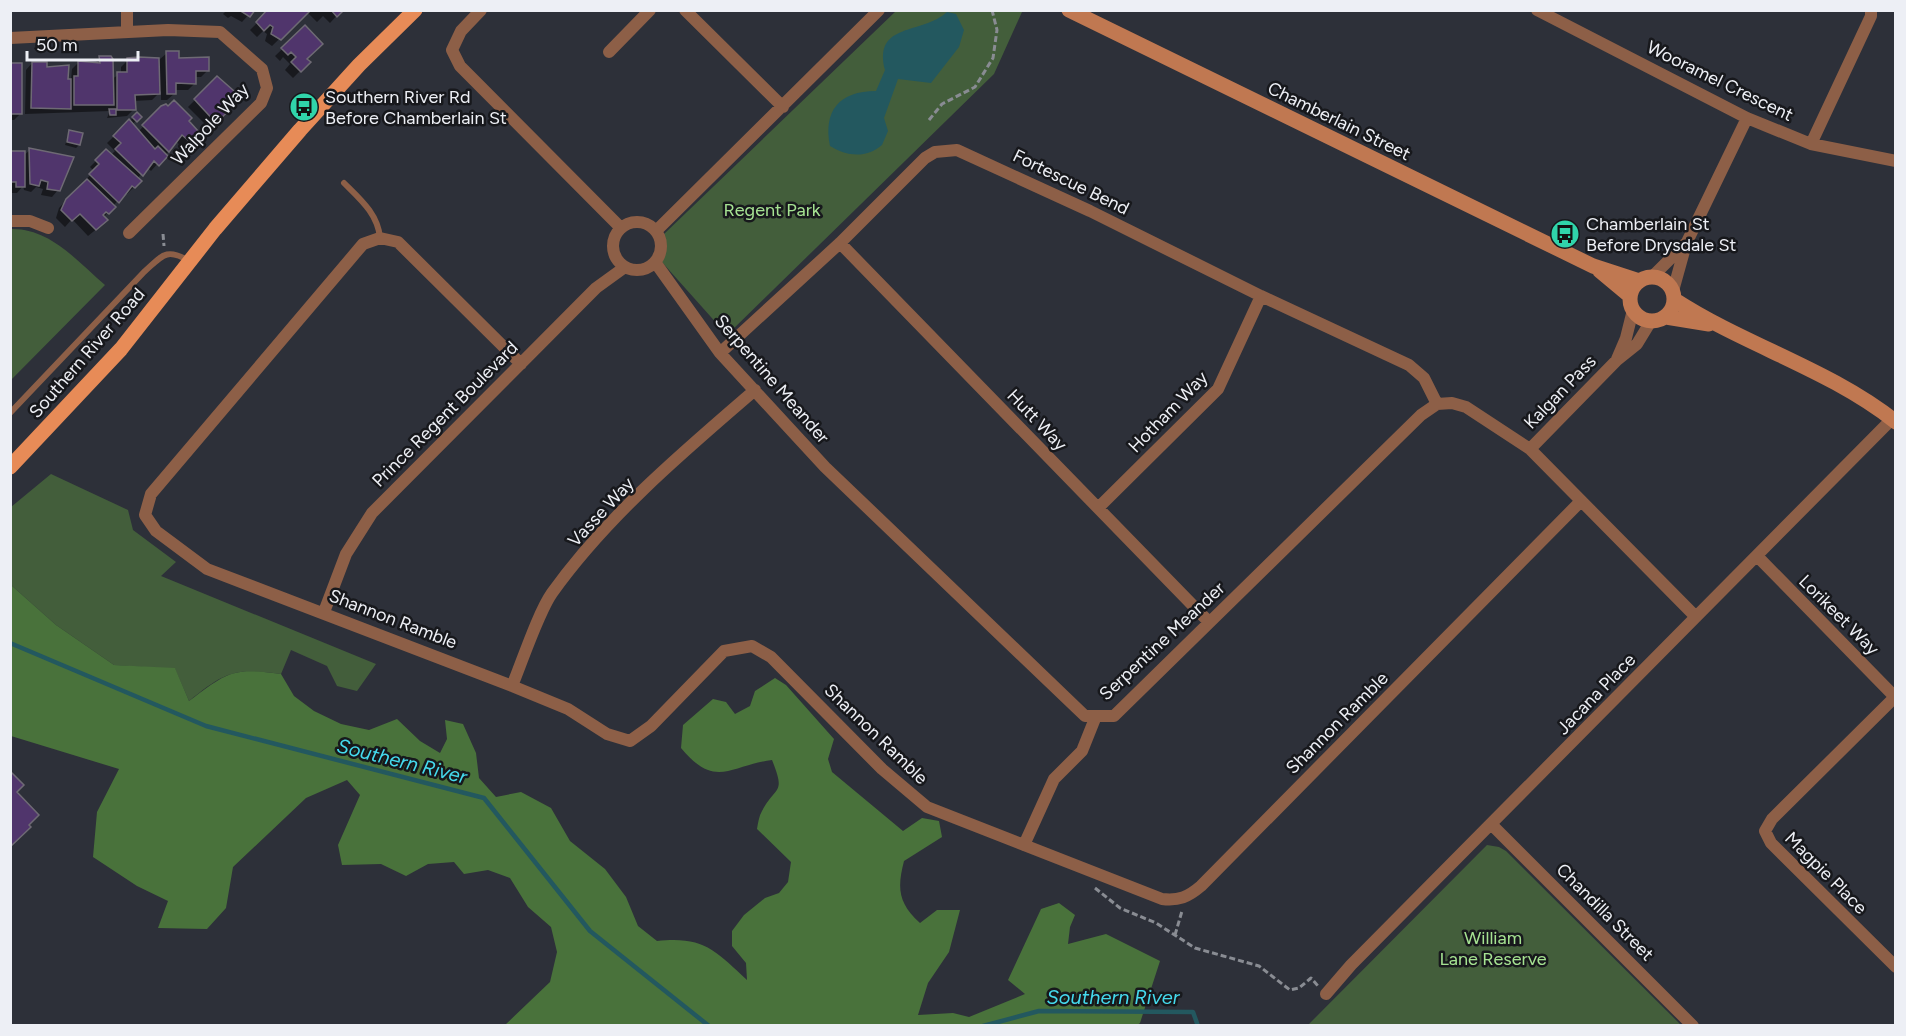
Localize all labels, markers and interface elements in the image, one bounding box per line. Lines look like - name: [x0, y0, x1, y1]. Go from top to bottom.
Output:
- scale bar: [27, 24, 138, 62]
- text: 50 m: [36, 34, 78, 56]
- street label: Wooramel Crescent: [1643, 36, 1797, 126]
- street label: Chamberlain Street: [1264, 77, 1414, 165]
- street label: Walpole Way: [166, 78, 254, 170]
- place label: Southern River Rd Before Chamberlain St: [325, 86, 507, 129]
- bus stop icon: Southern River Rd Before Chamberlain St: [288, 91, 320, 123]
- street label: Fortescue Bend: [1009, 144, 1133, 220]
- park label: Regent Park: [723, 199, 821, 221]
- place label: Chamberlain St Before Drysdale St: [1586, 213, 1737, 256]
- bus stop icon: Chamberlain St Before Drysdale St: [1549, 218, 1581, 250]
- street label: Southern River Road: [25, 283, 149, 423]
- street label: Serpentine Meander: [710, 310, 834, 448]
- street label: Prince Regent Boulevard: [367, 336, 523, 492]
- street label: Kalgan Pass: [1519, 350, 1601, 434]
- street label: Hotham Way: [1124, 366, 1213, 457]
- street label: Hutt Way: [1002, 385, 1072, 456]
- street label: Vasse Way: [563, 472, 639, 551]
- street label: Lorikeet Way: [1794, 570, 1884, 660]
- street label: Serpentine Meander: [1095, 577, 1229, 705]
- street label: Shannon Ramble: [326, 584, 460, 654]
- street label: Jacana Place: [1552, 649, 1640, 739]
- street label: Shannon Ramble: [1281, 667, 1393, 779]
- street label: Shannon Ramble: [820, 679, 932, 789]
- water label: Southern River: [335, 733, 471, 789]
- street label: Magpie Place: [1780, 827, 1872, 919]
- street label: Chandilla Street: [1552, 859, 1658, 965]
- park label: William Lane Reserve: [1439, 927, 1547, 970]
- water label: Southern River: [1047, 985, 1181, 1009]

